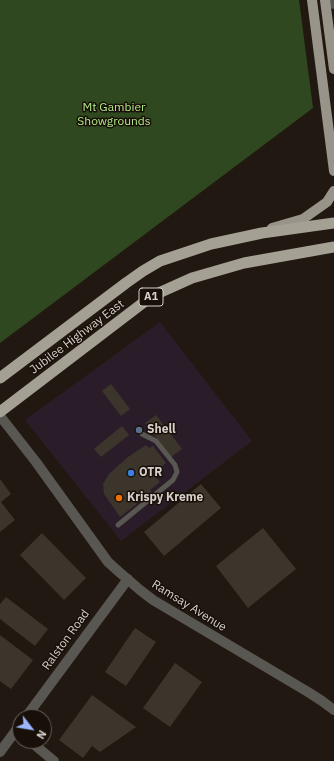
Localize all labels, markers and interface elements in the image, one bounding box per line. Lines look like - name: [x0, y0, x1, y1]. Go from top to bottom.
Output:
- park label: Mt Gambier Showgrounds: [77, 101, 151, 129]
- road number: A1: [139, 288, 163, 306]
- street label: Jubilee Highway East: [27, 297, 127, 377]
- place label: Shell: [147, 423, 176, 437]
- marker: Shell: [134, 425, 144, 435]
- place label: OTR: [139, 466, 162, 480]
- marker: OTR: [126, 468, 136, 478]
- place label: Krispy Kreme: [127, 491, 203, 505]
- marker: Krispy Kreme: [114, 493, 124, 503]
- street label: Ramsay Avenue: [149, 577, 229, 635]
- street label: Ralston Road: [39, 607, 93, 673]
- north arrow: [12, 709, 52, 749]
- text: N: [33, 728, 49, 742]

